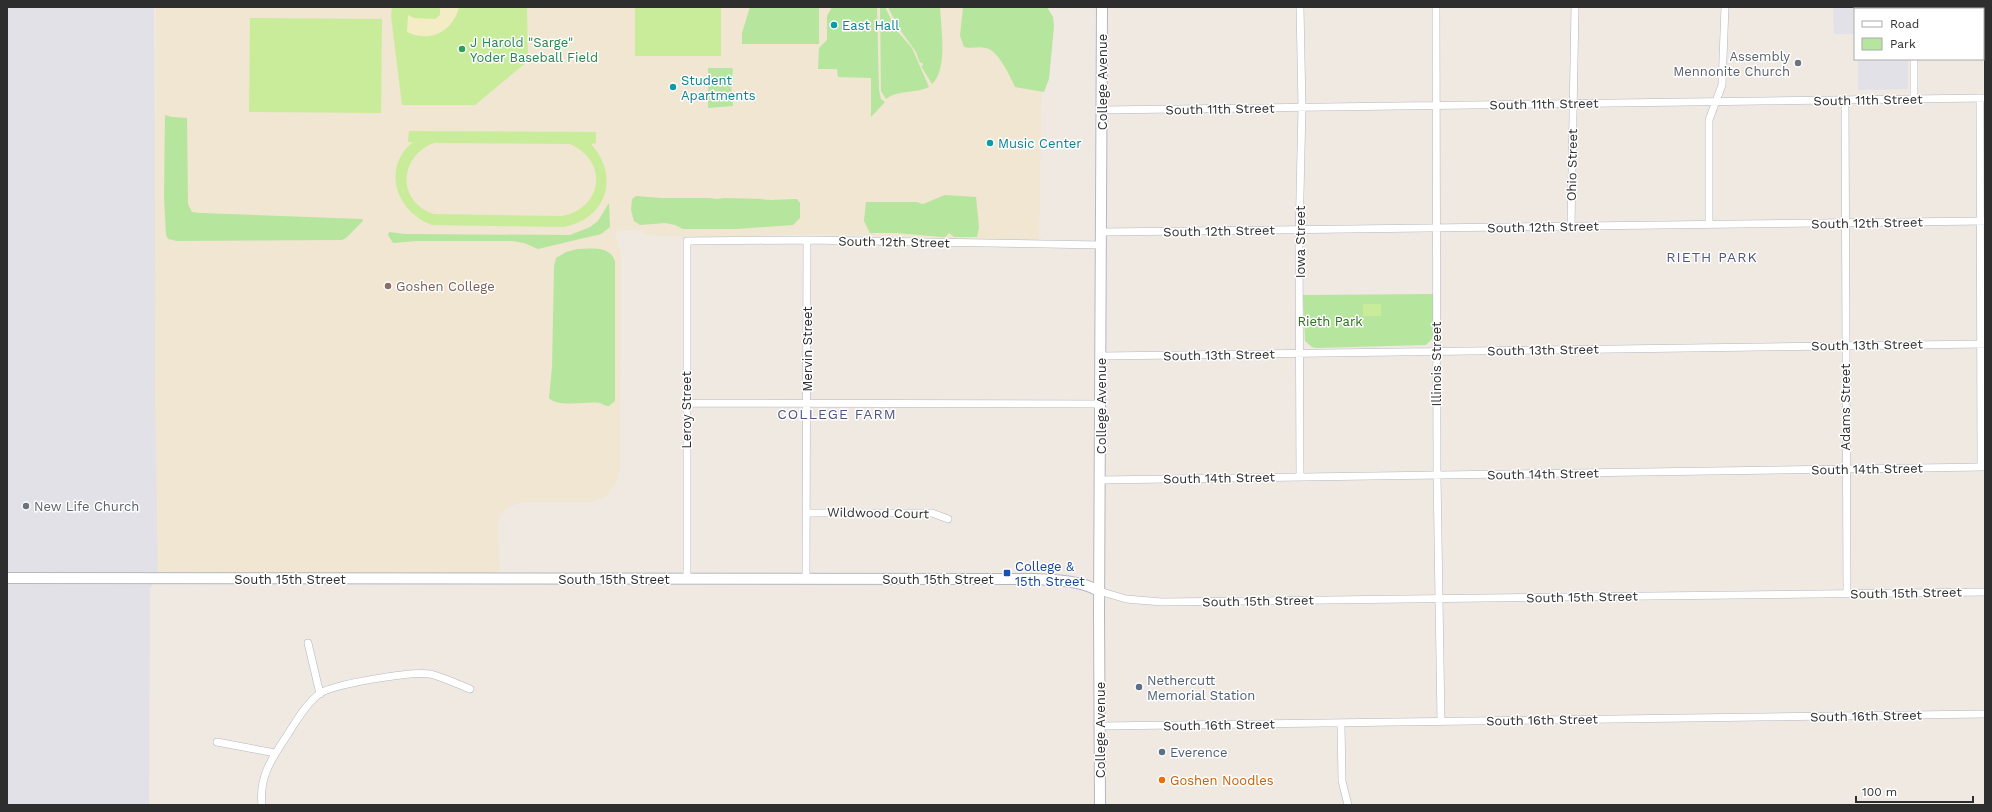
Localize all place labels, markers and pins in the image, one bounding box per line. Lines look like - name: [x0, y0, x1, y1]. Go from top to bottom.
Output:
- place label: East Hall: [842, 18, 899, 33]
- marker: East Hall: [829, 20, 839, 30]
- place label: J Harold "Sarge" Yoder Baseball Field: [470, 35, 598, 65]
- marker: J Harold "Sarge" Yoder Baseball Field: [457, 44, 467, 54]
- place label: Assembly Mennonite Church: [1673, 49, 1790, 79]
- marker: Assembly Mennonite Church: [1793, 58, 1803, 68]
- place label: Student Apartments: [681, 73, 756, 103]
- marker: Student Apartments: [668, 82, 678, 92]
- place label: Music Center: [998, 136, 1082, 151]
- marker: Music Center: [985, 138, 995, 148]
- place label: Goshen College: [396, 279, 495, 294]
- marker: Goshen College: [383, 281, 393, 291]
- place label: New Life Church: [34, 499, 139, 514]
- marker: New Life Church: [21, 501, 31, 511]
- place label: College & 15th Street: [1015, 559, 1085, 589]
- marker: College & 15th Street: [1002, 568, 1012, 578]
- place label: Nethercutt Memorial Station: [1147, 673, 1255, 703]
- marker: Nethercutt Memorial Station: [1134, 682, 1144, 692]
- place label: Everence: [1170, 745, 1228, 760]
- marker: Everence: [1157, 747, 1167, 757]
- place label: Goshen Noodles: [1170, 773, 1274, 788]
- marker: Goshen Noodles: [1157, 775, 1167, 785]

